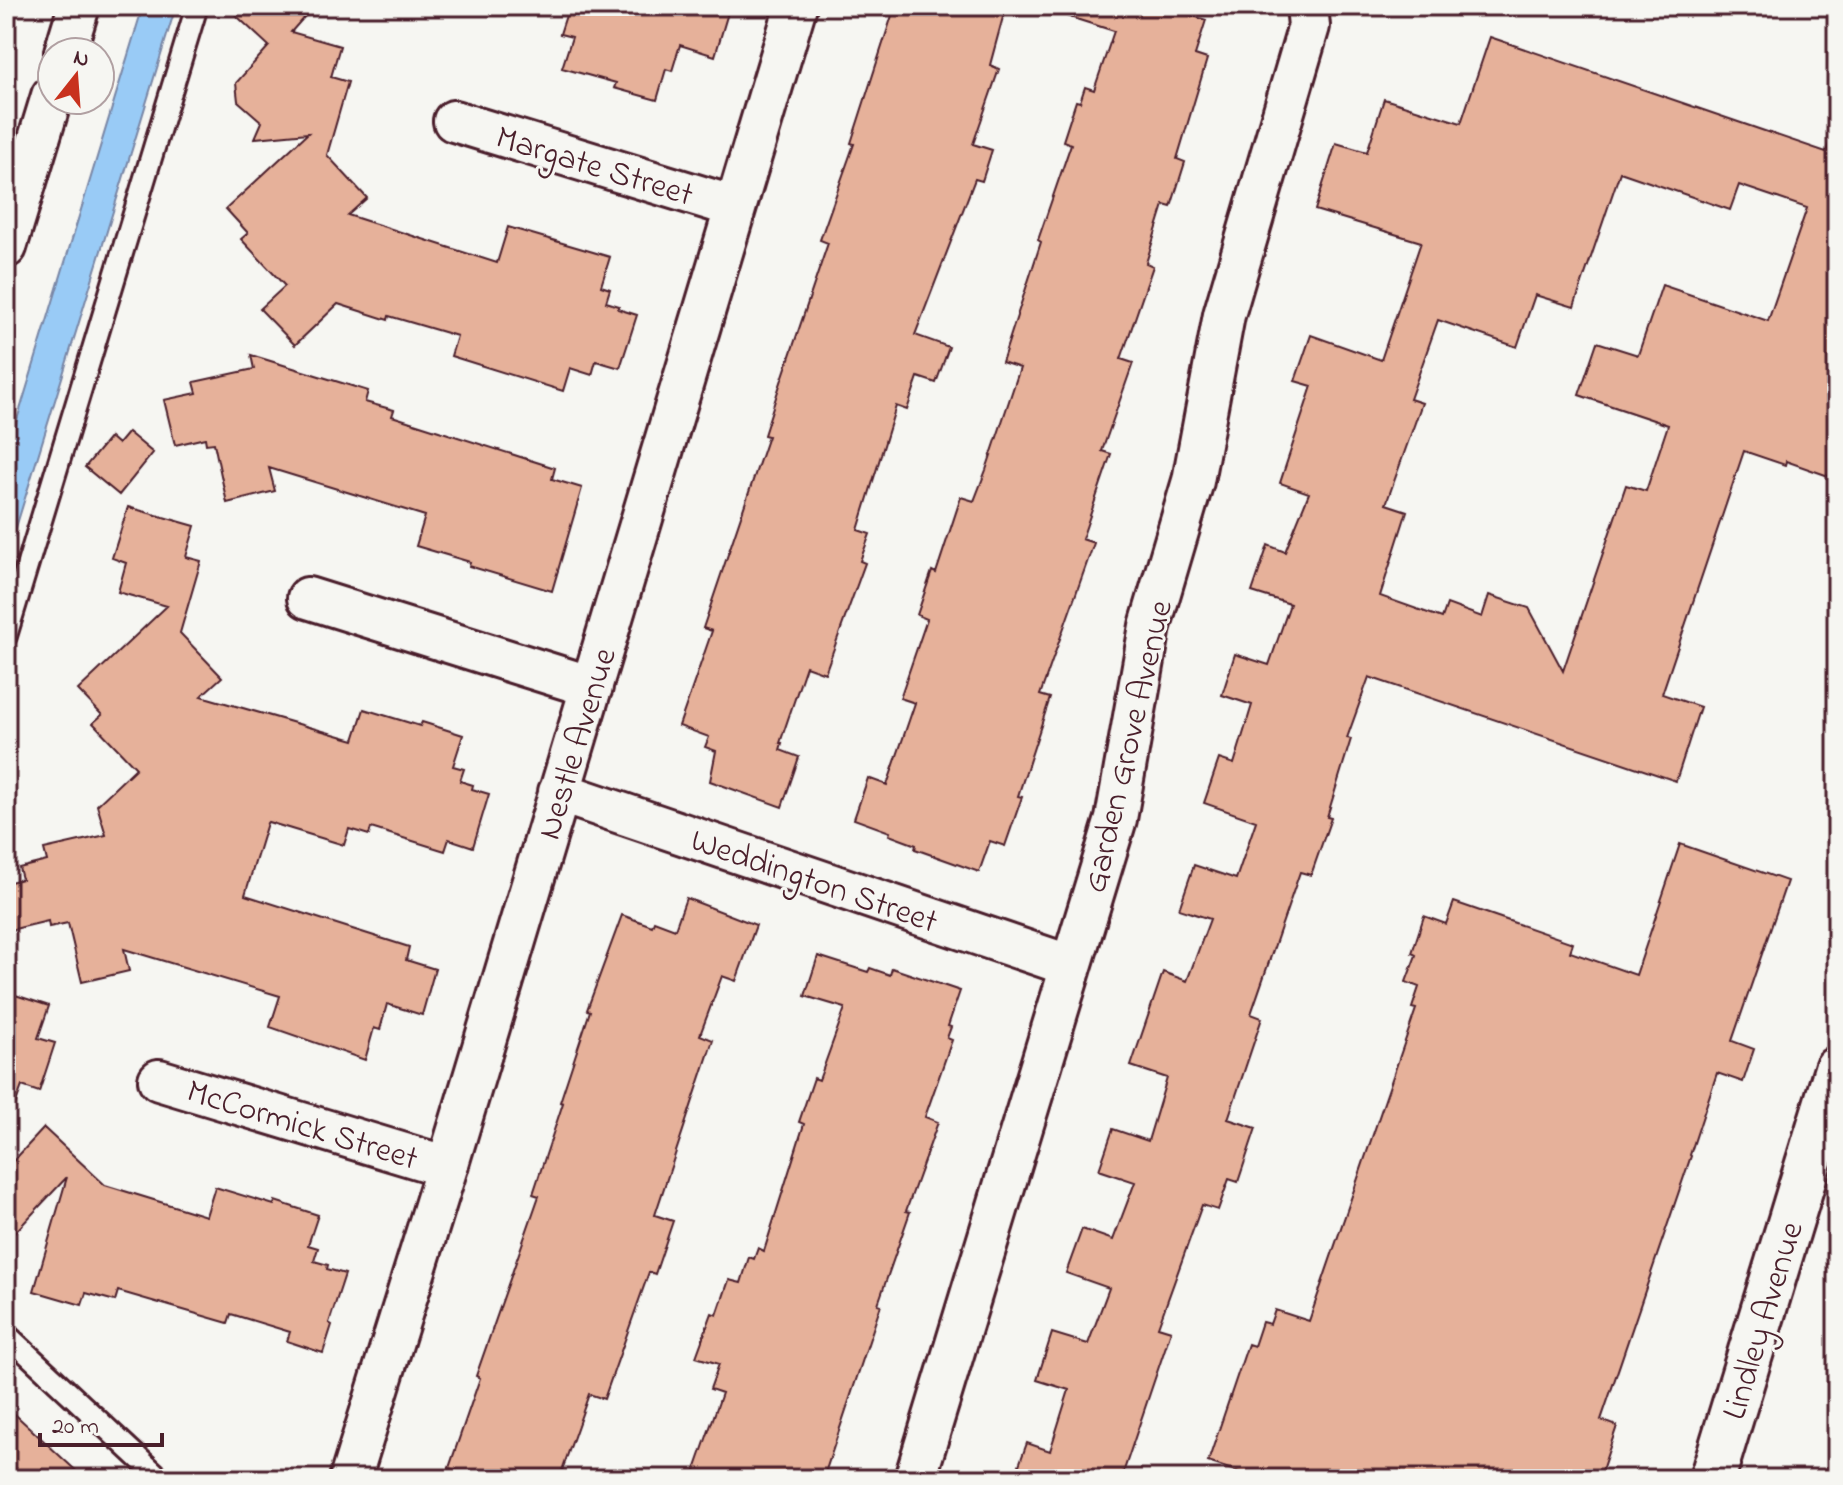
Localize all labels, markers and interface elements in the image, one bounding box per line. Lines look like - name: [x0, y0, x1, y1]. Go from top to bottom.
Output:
- north arrow: [36, 36, 116, 116]
- text: N: [69, 42, 93, 77]
- street label: Margate Street: [489, 114, 699, 222]
- street label: Garden Grove Avenue: [1072, 595, 1188, 898]
- street label: Nestle Avenue: [526, 641, 632, 846]
- street label: Weddington Street: [684, 817, 944, 948]
- street label: McCormick Street: [180, 1068, 424, 1186]
- street label: Lindley Avenue: [1711, 1215, 1819, 1426]
- scale bar: [40, 1397, 162, 1447]
- text: 20 m: [52, 1410, 99, 1445]

